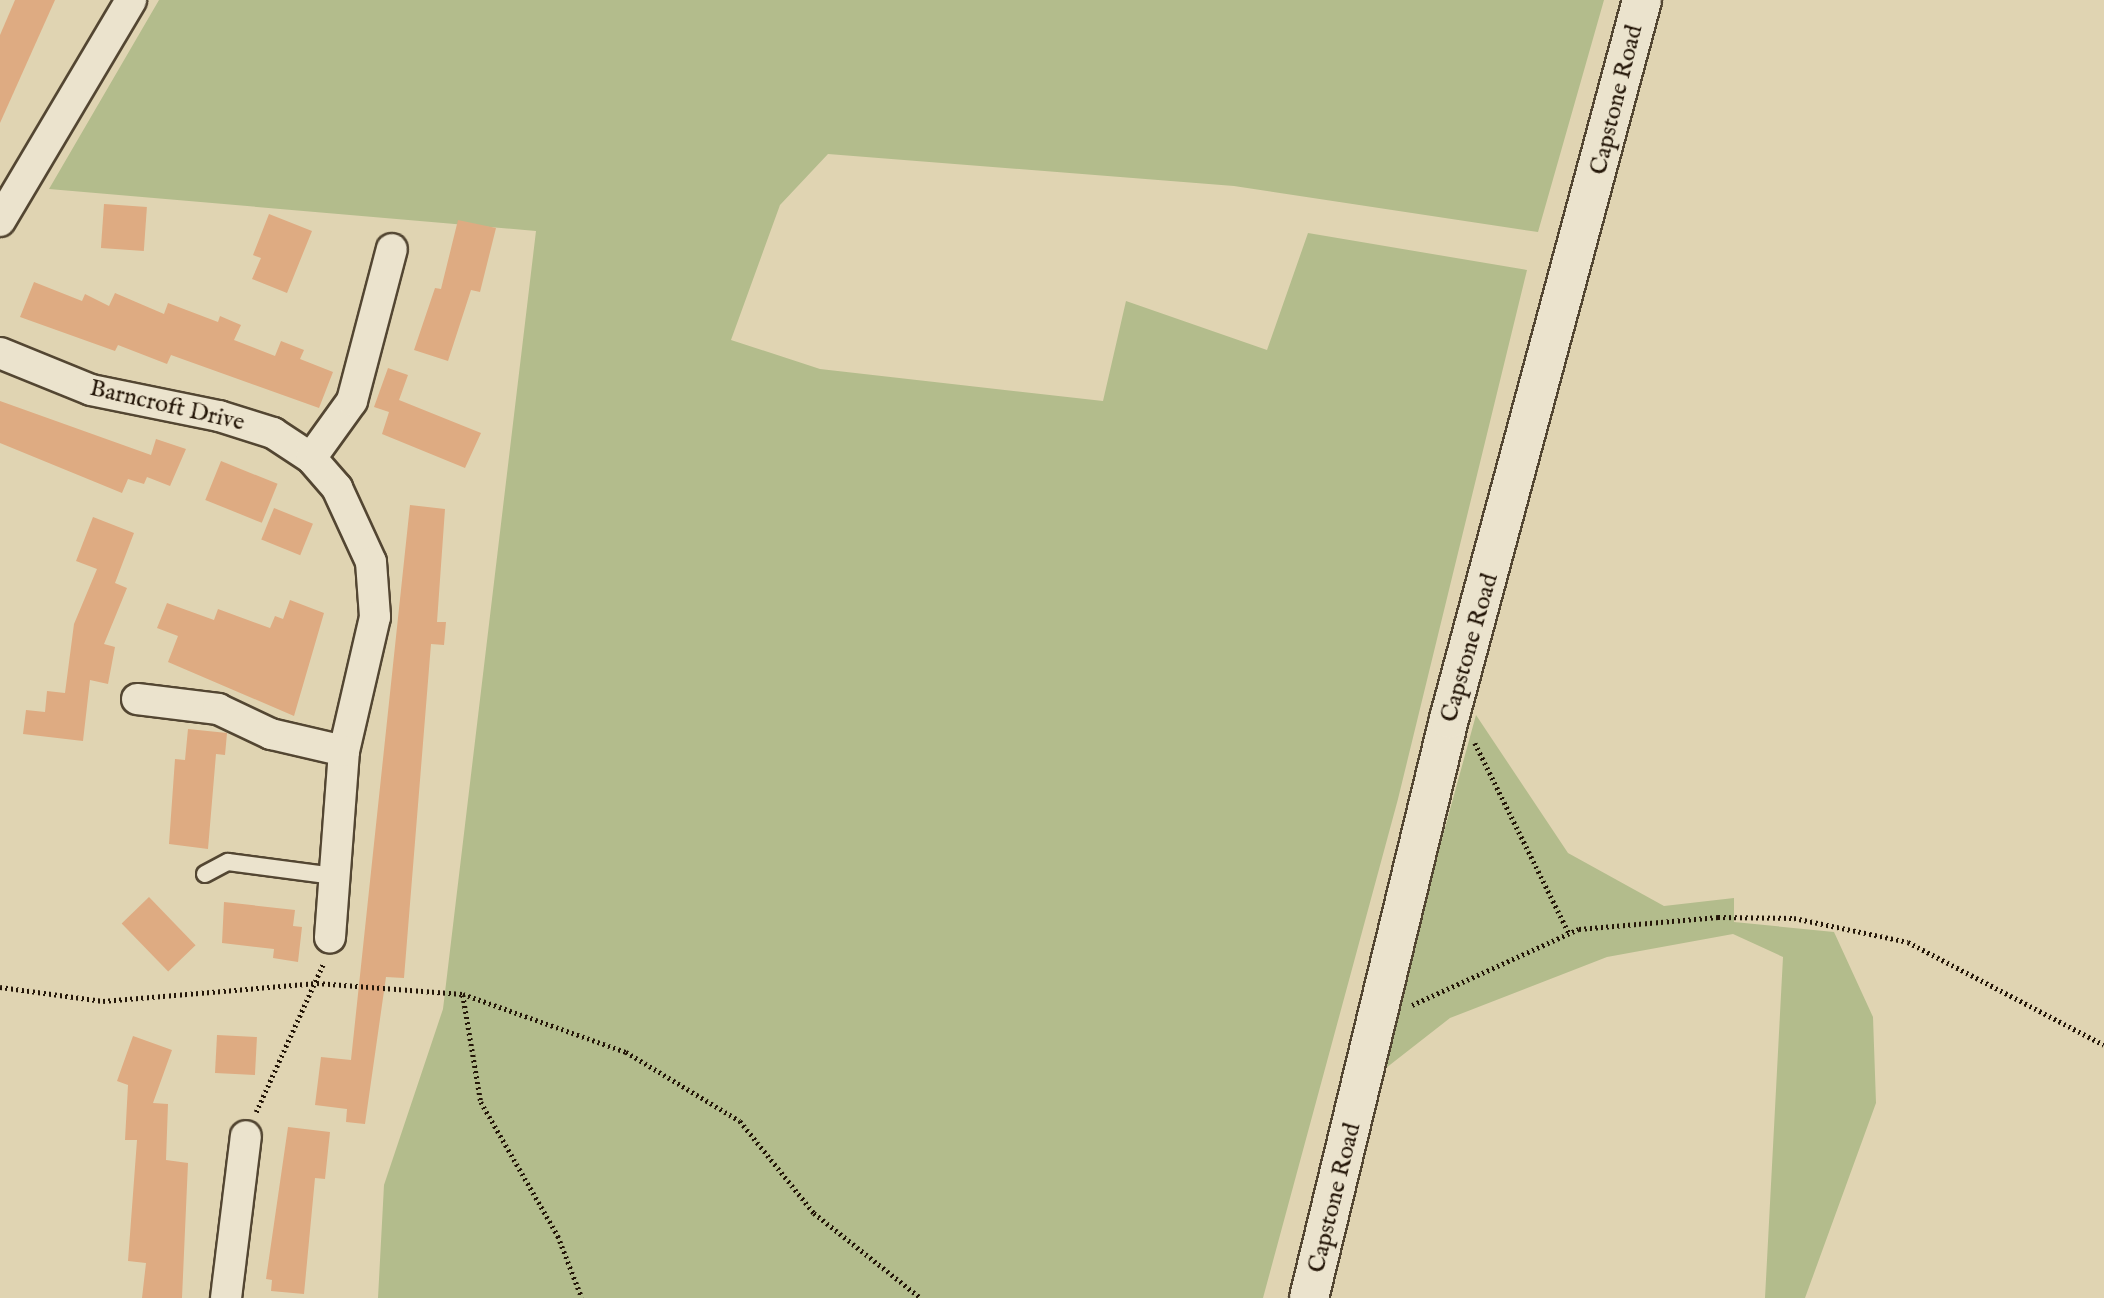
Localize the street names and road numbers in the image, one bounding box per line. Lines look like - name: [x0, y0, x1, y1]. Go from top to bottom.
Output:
- street label: Capstone Road: [1584, 22, 1650, 178]
- street label: Barncroft Drive: [87, 374, 247, 438]
- street label: Capstone Road: [1435, 570, 1505, 726]
- street label: Capstone Road: [1302, 1120, 1368, 1276]

